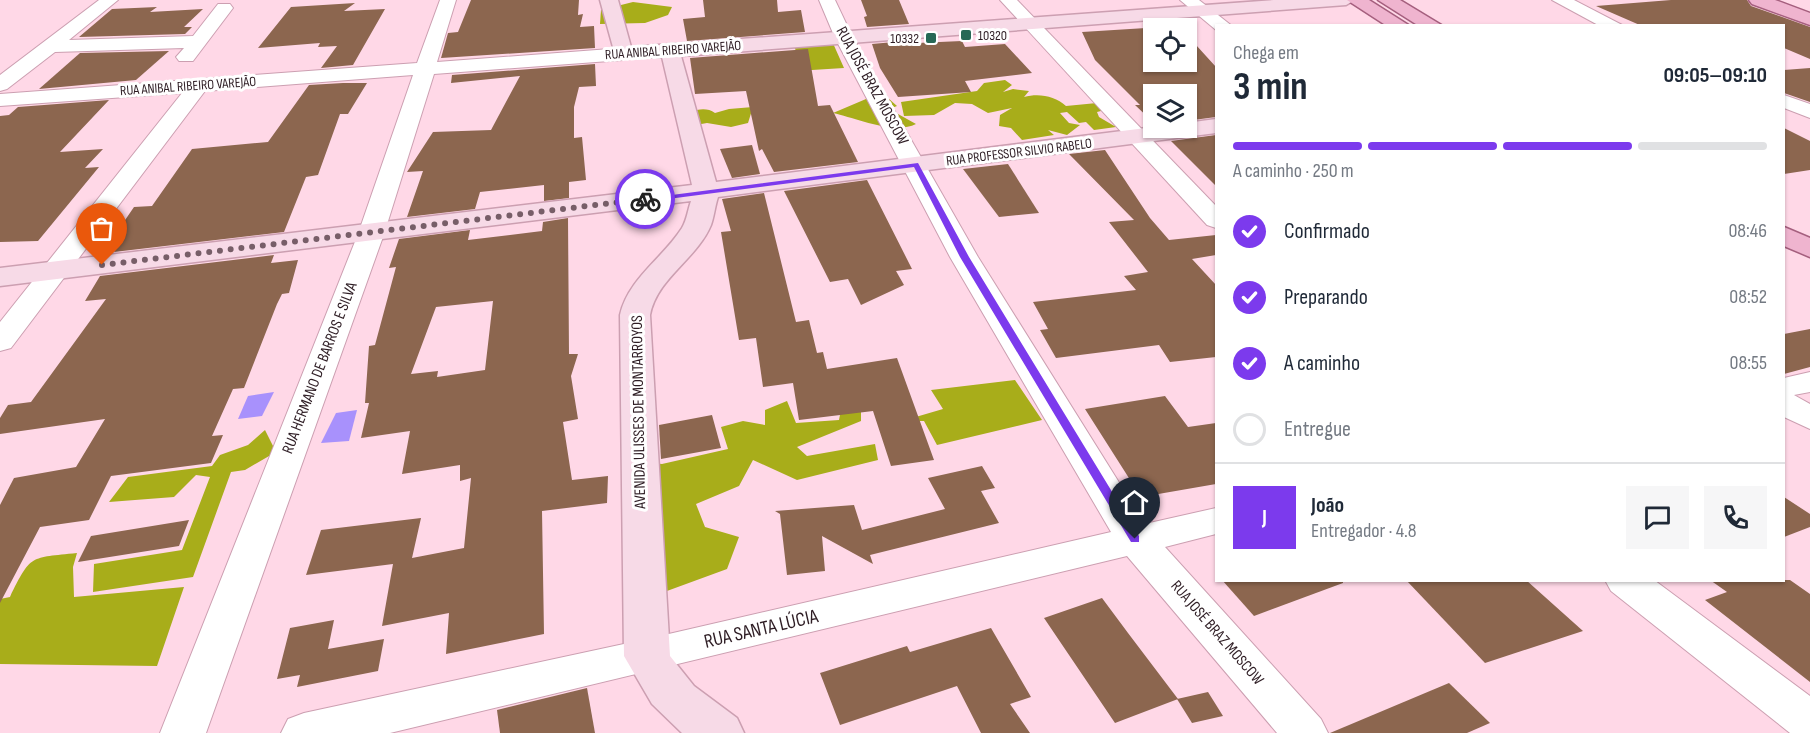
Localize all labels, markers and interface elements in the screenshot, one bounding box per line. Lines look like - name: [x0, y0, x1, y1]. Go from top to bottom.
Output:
- map controls: [1143, 18, 1197, 138]
- button: locate: [1143, 18, 1197, 72]
- street label: RUA JOSÉ BRAZ MOSCOW: [832, 24, 913, 149]
- place label: 10320: [978, 27, 1007, 44]
- marker: 10320: [959, 28, 973, 42]
- place label: 10332: [890, 30, 919, 47]
- marker: 10332: [924, 31, 938, 45]
- street label: RUA ANIBAL RIBEIRO VAREJÃO: [604, 37, 742, 63]
- text: Chega em: [1233, 41, 1299, 65]
- text: 09:05–09:10: [1663, 62, 1767, 89]
- text: 3 min: [1233, 64, 1308, 111]
- street label: RUA ANIBAL RIBEIRO VAREJÃO: [119, 73, 257, 99]
- button: layers: [1143, 84, 1197, 138]
- street label: RUA PROFESSOR SILVIO RABELO: [945, 135, 1093, 169]
- text: A caminho · 250 m: [1233, 159, 1354, 183]
- courier: [615, 169, 675, 229]
- icon: bike: [629, 183, 662, 216]
- pin: [76, 203, 127, 265]
- icon: bag: [85, 212, 118, 245]
- icon: check: [1233, 215, 1266, 248]
- text: Confirmado: [1284, 218, 1370, 245]
- text: 08:46: [1728, 219, 1767, 243]
- street label: RUA HERMANO DE BARROS E SILVA: [278, 279, 362, 456]
- icon: check: [1233, 281, 1266, 314]
- text: Preparando: [1284, 284, 1368, 311]
- text: 08:52: [1729, 285, 1767, 309]
- street label: AVENIDA ULISSES DE MONTARROYOS: [628, 315, 650, 510]
- icon: check: [1233, 347, 1266, 380]
- text: A caminho: [1284, 350, 1360, 377]
- text: 08:55: [1730, 351, 1767, 375]
- text: Entregue: [1284, 416, 1351, 443]
- pin: [1109, 477, 1160, 539]
- icon: home: [1118, 486, 1151, 519]
- button: chat: [1626, 486, 1689, 549]
- button: phone: [1704, 486, 1767, 549]
- text: João: [1311, 492, 1344, 519]
- text: J: [1262, 504, 1267, 531]
- text: Entregador · 4.8: [1311, 519, 1416, 543]
- street label: RUA JOSÉ BRAZ MOSCOW: [1166, 577, 1268, 690]
- street label: RUA SANTA LÚCIA: [702, 604, 821, 654]

